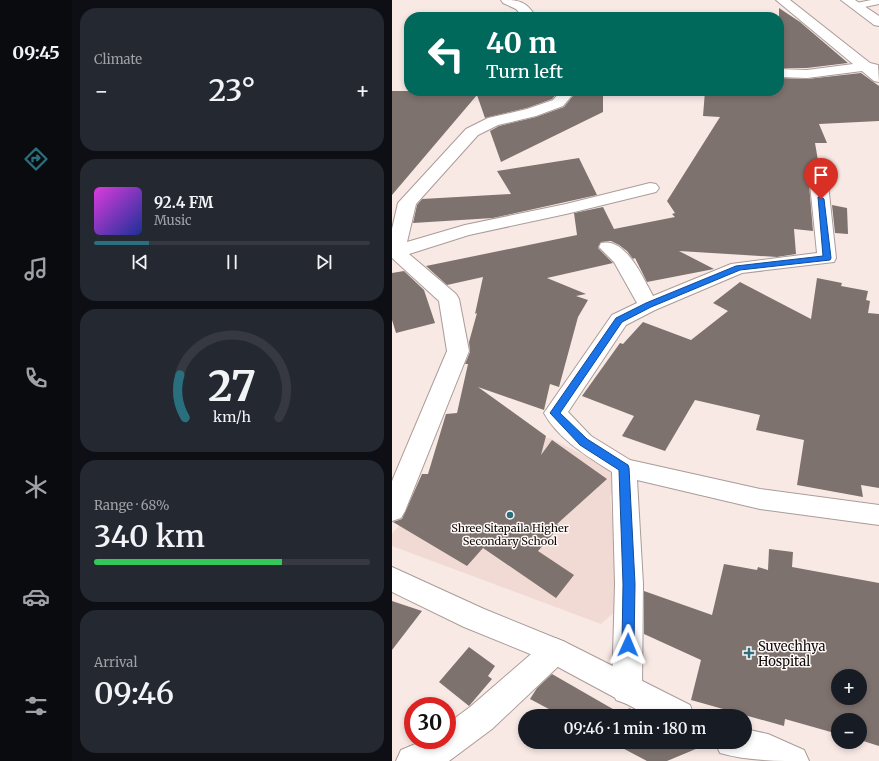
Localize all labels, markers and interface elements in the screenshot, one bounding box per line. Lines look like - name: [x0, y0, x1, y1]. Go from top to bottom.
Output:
- text: 40 m: [486, 25, 557, 61]
- icon: left: [420, 28, 472, 80]
- text: 09:45: [12, 41, 60, 64]
- text: Climate: [94, 51, 142, 68]
- text: Turn left: [486, 60, 563, 83]
- text: 23°: [208, 71, 256, 109]
- text: −: [94, 77, 109, 105]
- text: +: [355, 77, 370, 105]
- icon: directions: [22, 145, 50, 173]
- pin: [804, 158, 838, 199]
- icon: arrive: [810, 164, 832, 186]
- text: 92.4 FM: [154, 193, 213, 212]
- text: Music: [154, 212, 192, 229]
- icon: previous: [129, 251, 151, 273]
- icon: pause: [221, 251, 243, 273]
- icon: next: [313, 251, 335, 273]
- icon: music: [22, 255, 50, 283]
- text: 27: [208, 360, 256, 412]
- icon: phone: [22, 364, 50, 392]
- text: km/h: [213, 408, 251, 426]
- icon: climate: [22, 473, 50, 501]
- text: Range · 68%: [94, 497, 169, 514]
- marker: Shree Sitapaila Higher Secondary School: [505, 510, 515, 520]
- text: 340 km: [94, 517, 205, 555]
- place label: Shree Sitapaila Higher Secondary School: [451, 521, 569, 548]
- icon: car: [22, 583, 50, 611]
- position arrow: [607, 624, 649, 666]
- place label: Suvechhya Hospital: [758, 638, 825, 670]
- marker: Suvechhya Hospital: [743, 647, 755, 659]
- text: Arrival: [94, 654, 137, 671]
- map controls: [831, 669, 867, 749]
- button: +: [831, 669, 867, 705]
- text: 09:46: [94, 674, 174, 712]
- icon: filters: [22, 692, 50, 720]
- speed limit sign: 30: [404, 697, 456, 749]
- button: −: [831, 713, 867, 749]
- text: 09:46 · 1 min · 180 m: [564, 719, 706, 738]

